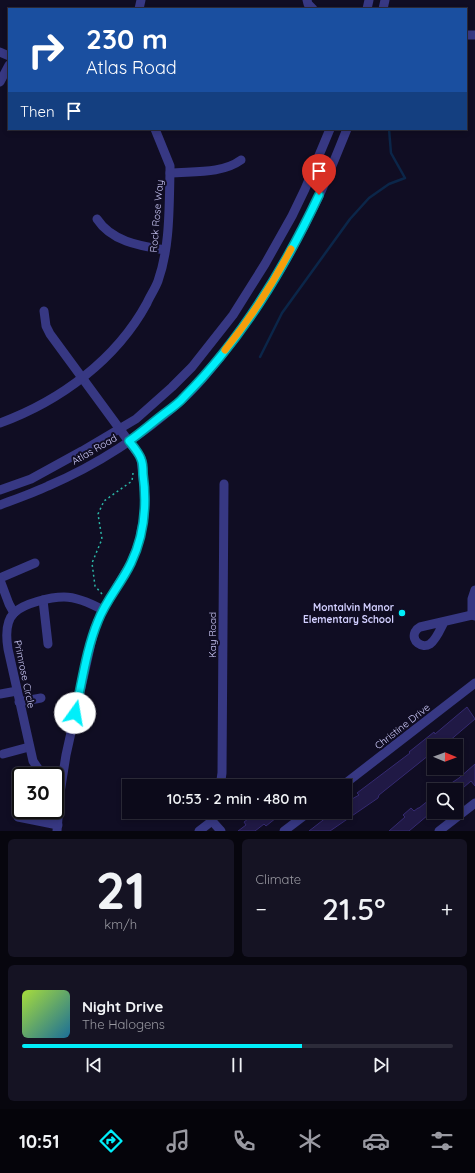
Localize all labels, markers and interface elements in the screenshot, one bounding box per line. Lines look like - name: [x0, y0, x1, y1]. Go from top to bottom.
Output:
- text: 230 m: [86, 21, 168, 56]
- icon: right: [20, 24, 72, 76]
- text: Atlas Road: [86, 56, 177, 79]
- icon: arrive: [63, 100, 85, 122]
- text: Then: [20, 102, 55, 121]
- pin: [302, 154, 336, 195]
- icon: arrive: [308, 160, 330, 182]
- street label: Rock Rose Way: [147, 179, 166, 253]
- street label: Atlas Road: [69, 431, 119, 468]
- place label: Montalvin Manor Elementary School: [303, 601, 395, 626]
- marker: Montalvin Manor Elementary School: [397, 608, 407, 618]
- street label: Kay Road: [206, 612, 219, 658]
- street label: Primrose Circle: [11, 639, 38, 710]
- position arrow: [54, 692, 96, 734]
- street label: Christine Drive: [372, 701, 433, 752]
- north arrow: [427, 739, 463, 775]
- map controls: [427, 739, 463, 819]
- speed limit sign: 30: [12, 767, 64, 819]
- button: search: [427, 783, 463, 819]
- text: 10:53 · 2 min · 480 m: [167, 789, 307, 808]
- text: 21: [96, 857, 146, 922]
- text: Climate: [256, 871, 301, 887]
- text: 21.5°: [322, 890, 385, 928]
- text: −: [256, 895, 267, 923]
- text: +: [441, 895, 453, 923]
- text: km/h: [104, 916, 137, 932]
- text: Night Drive: [82, 997, 163, 1016]
- text: The Halogens: [82, 1016, 165, 1032]
- icon: previous: [83, 1054, 105, 1076]
- icon: pause: [226, 1054, 248, 1076]
- icon: next: [370, 1054, 392, 1076]
- icon: directions: [97, 1127, 125, 1155]
- icon: music: [164, 1127, 192, 1155]
- icon: phone: [230, 1127, 258, 1155]
- icon: climate: [296, 1127, 324, 1155]
- icon: car: [362, 1127, 390, 1155]
- icon: filters: [428, 1127, 456, 1155]
- text: 10:51: [19, 1130, 59, 1153]

